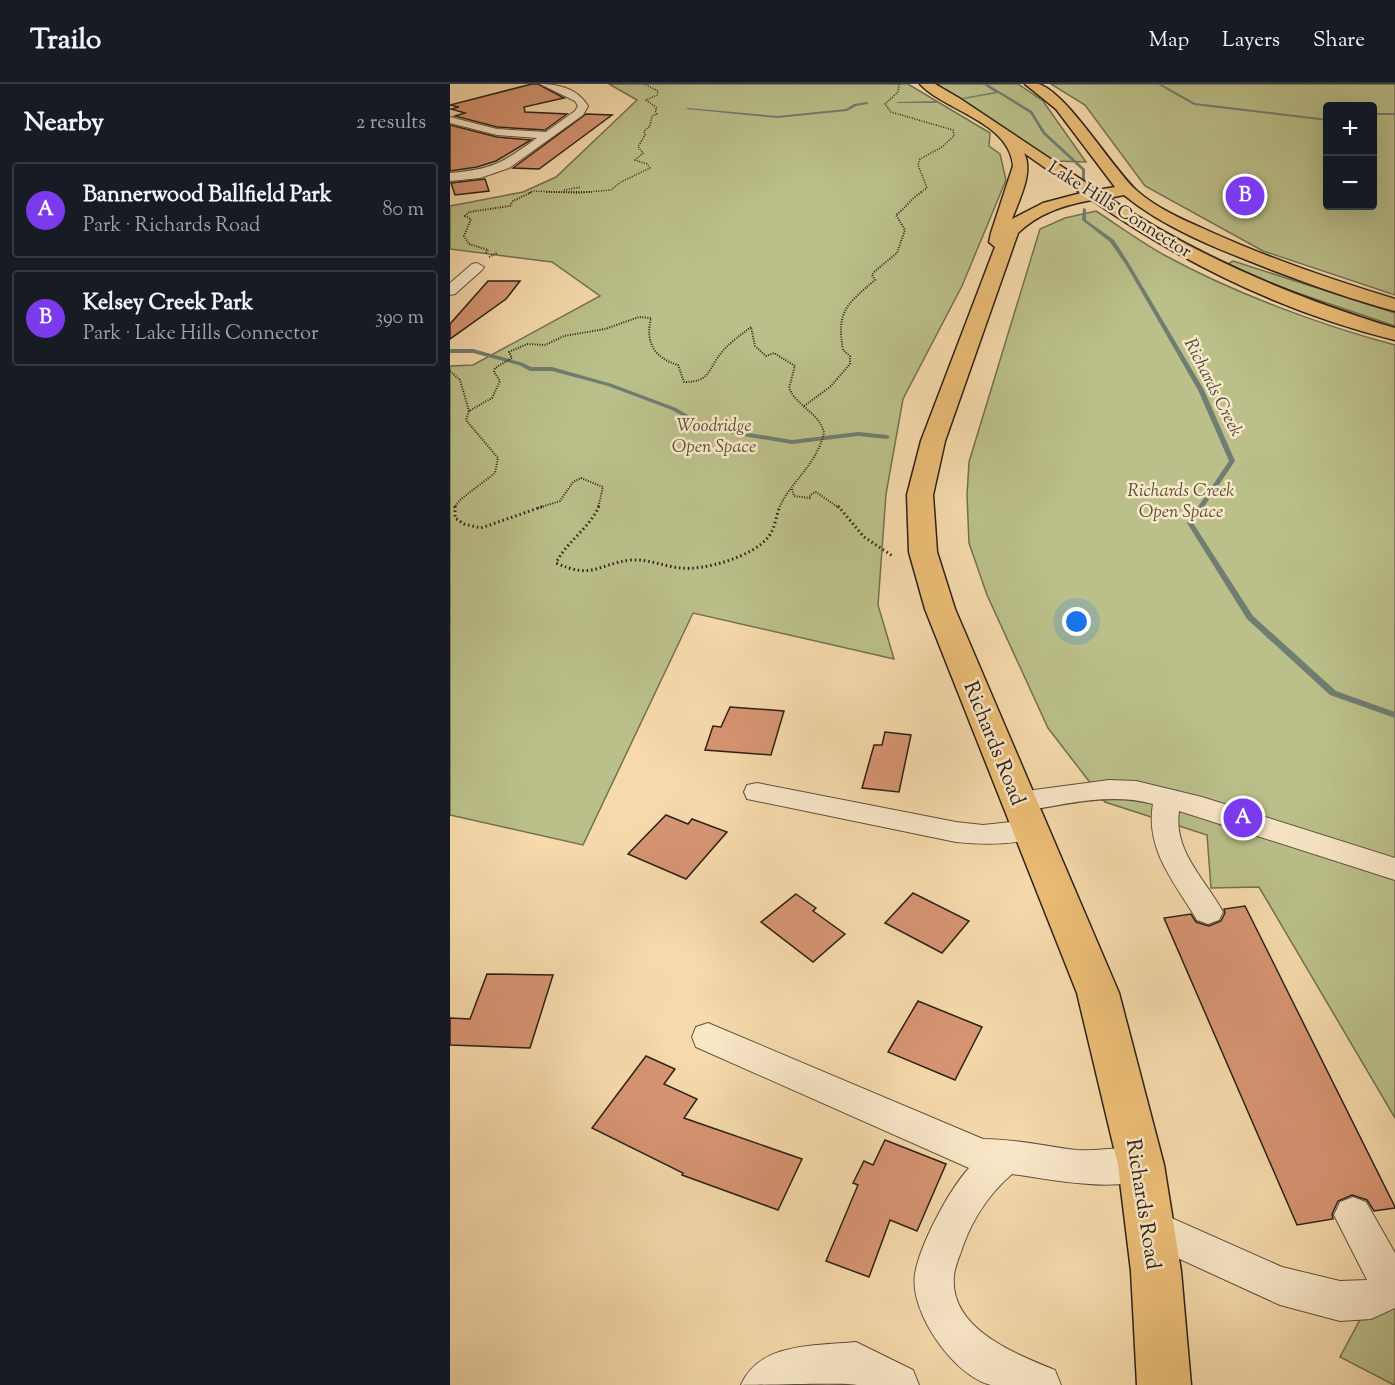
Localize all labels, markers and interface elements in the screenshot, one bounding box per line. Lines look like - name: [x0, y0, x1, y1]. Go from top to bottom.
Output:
- text: Trailo: [30, 21, 101, 61]
- text: Map: [1149, 26, 1189, 56]
- text: Layers: [1222, 26, 1280, 56]
- text: Share: [1313, 26, 1365, 56]
- map controls: [1323, 102, 1377, 210]
- button: +: [1323, 102, 1377, 156]
- text: Nearby: [24, 105, 104, 142]
- text: 2 results: [356, 109, 426, 138]
- street label: Lake Hills Connector: [1042, 156, 1196, 266]
- button: −: [1323, 156, 1377, 210]
- pin: B: [1226, 174, 1264, 218]
- text: Bannerwood Ballfield Park: [83, 180, 332, 212]
- text: A: [37, 196, 54, 225]
- text: 80 m: [383, 196, 424, 225]
- text: Park · Richards Road: [83, 212, 260, 241]
- text: Kelsey Creek Park: [83, 288, 253, 320]
- text: B: [39, 304, 52, 333]
- text: 390 m: [375, 304, 424, 333]
- text: Park · Lake Hills Connector: [83, 320, 318, 349]
- water label: Richards Creek: [1176, 334, 1248, 441]
- park label: Woodridge Open Space: [672, 414, 756, 461]
- park label: Richards Creek Open Space: [1128, 479, 1235, 526]
- your location: [1062, 607, 1091, 636]
- street label: Richards Road: [955, 677, 1032, 811]
- pin: A: [1224, 796, 1262, 840]
- street label: Richards Road: [1117, 1137, 1167, 1272]

